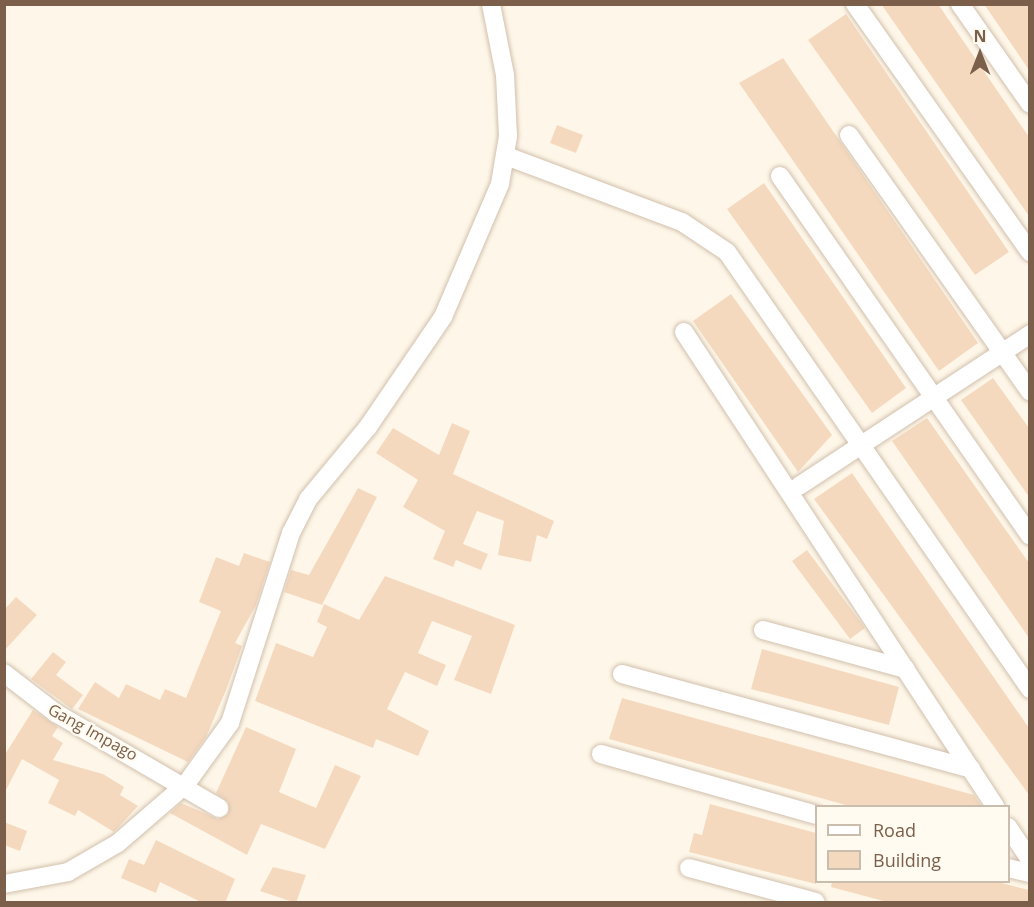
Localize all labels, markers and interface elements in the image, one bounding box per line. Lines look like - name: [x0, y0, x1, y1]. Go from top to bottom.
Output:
- north arrow: [950, 24, 1010, 84]
- text: N: [973, 25, 987, 47]
- street label: Gang Impago: [45, 699, 141, 765]
- legend: [815, 805, 1010, 883]
- text: Road: [873, 818, 916, 842]
- text: Building: [873, 848, 941, 872]

